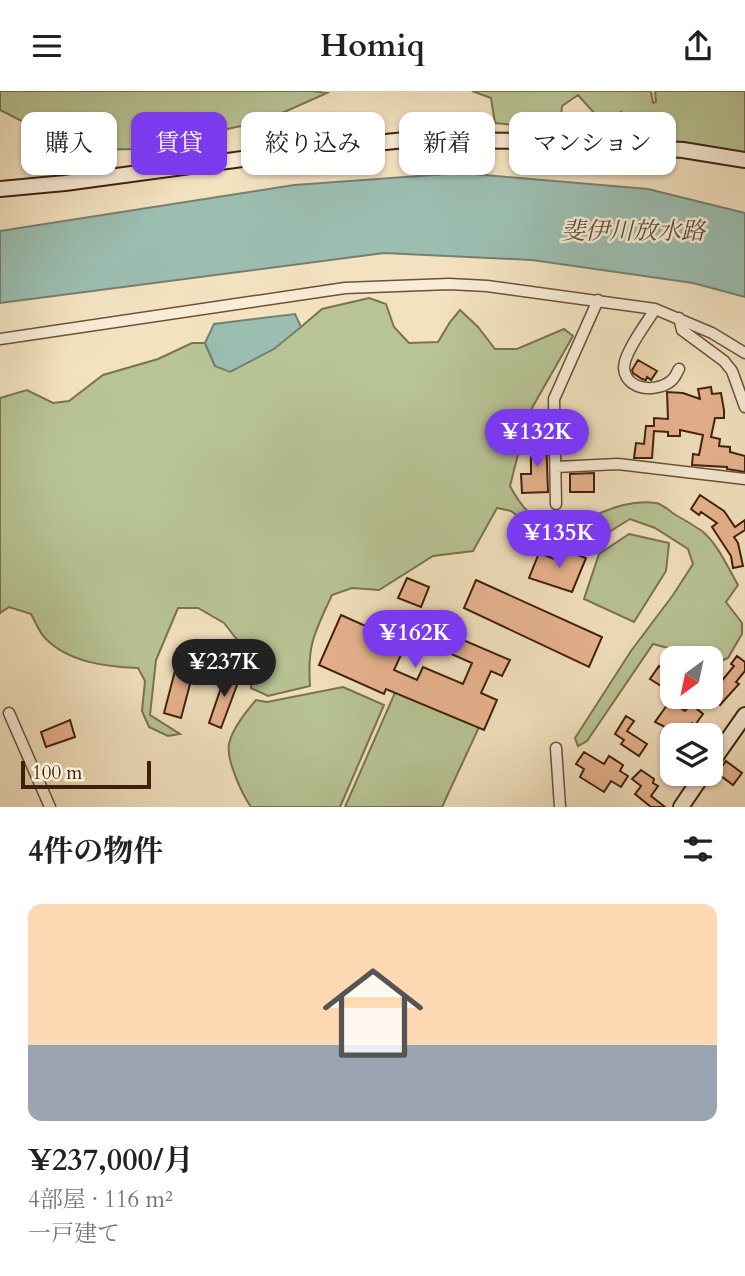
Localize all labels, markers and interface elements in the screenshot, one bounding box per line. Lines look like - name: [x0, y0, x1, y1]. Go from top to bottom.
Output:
- text: Homiq: [320, 24, 425, 68]
- icon: menu: [28, 27, 66, 65]
- icon: share: [679, 27, 717, 65]
- chip: 購入: [21, 112, 117, 175]
- chip: 賃貸: [131, 112, 227, 175]
- chip: 絞り込み: [241, 112, 385, 175]
- chip: 新着: [399, 112, 495, 175]
- chip: マンション: [509, 112, 676, 175]
- water label: 斐伊川放水路: [561, 215, 707, 248]
- pin: ¥132K: [488, 409, 586, 469]
- text: ¥132K: [501, 416, 573, 447]
- pin: ¥135K: [510, 511, 608, 570]
- text: ¥135K: [523, 517, 595, 548]
- pin: ¥162K: [366, 611, 464, 670]
- text: ¥162K: [379, 617, 451, 648]
- pin: ¥237K: [175, 639, 273, 699]
- text: ¥237K: [188, 646, 260, 677]
- north arrow: [660, 646, 723, 709]
- map controls: [660, 646, 723, 786]
- button: layers: [660, 723, 723, 786]
- scale bar: [21, 758, 150, 790]
- text: 100 m: [32, 760, 82, 786]
- icon: filters: [679, 830, 717, 868]
- text: 4件の物件: [28, 831, 163, 872]
- icon: home: [310, 950, 436, 1076]
- text: ¥237,000/月: [28, 1140, 194, 1181]
- text: 4部屋 · 116 m²: [28, 1184, 173, 1215]
- text: 一戸建て: [28, 1218, 120, 1249]

